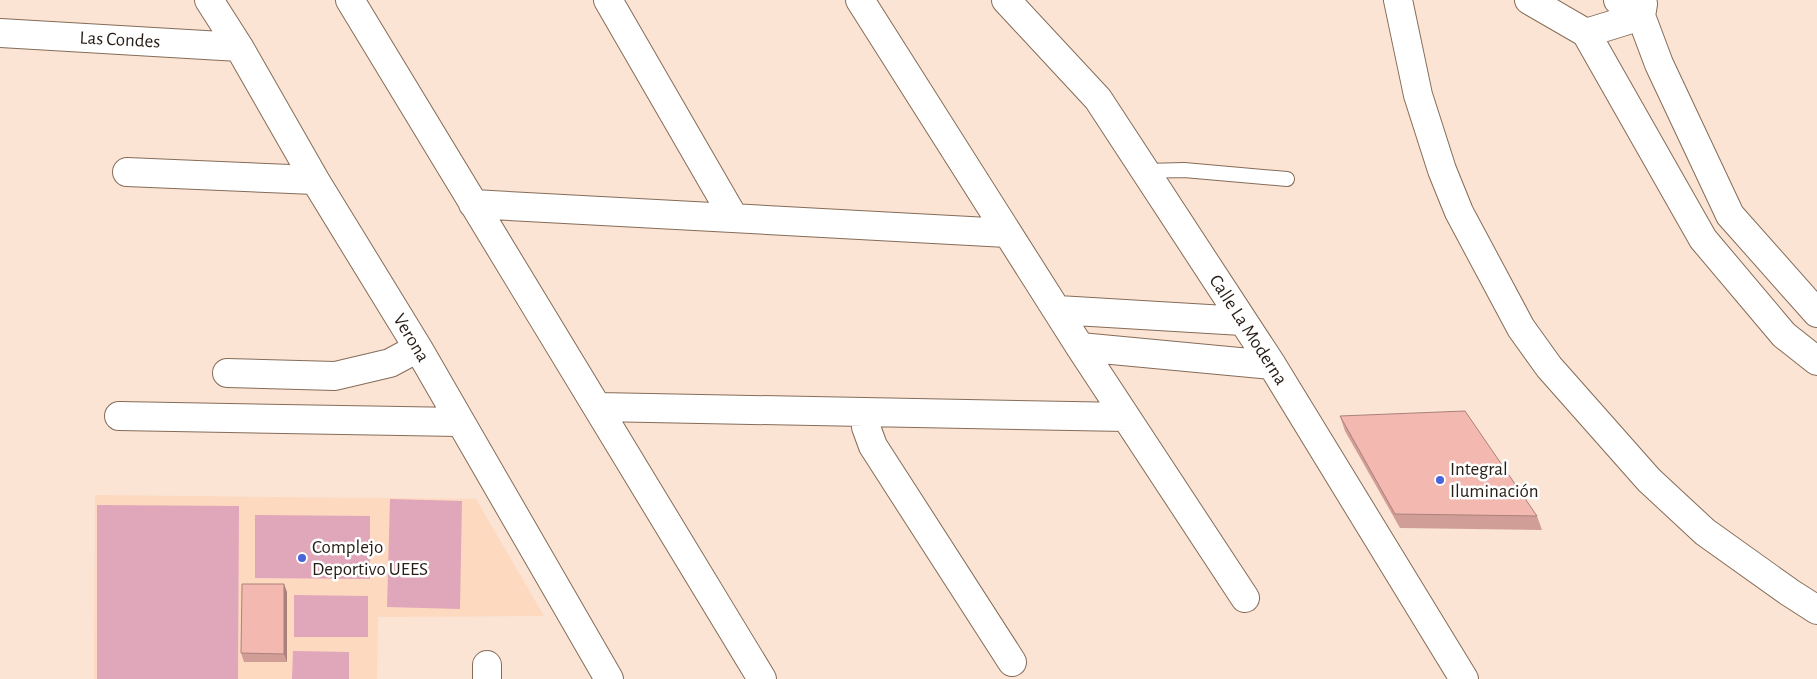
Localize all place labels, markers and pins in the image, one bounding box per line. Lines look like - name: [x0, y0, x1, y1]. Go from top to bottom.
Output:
- place label: Integral Iluminación: [1450, 460, 1538, 501]
- marker: Integral Iluminación: [1434, 474, 1446, 486]
- place label: Complejo Deportivo UEES: [312, 538, 428, 579]
- marker: Complejo Deportivo UEES: [296, 552, 308, 564]

